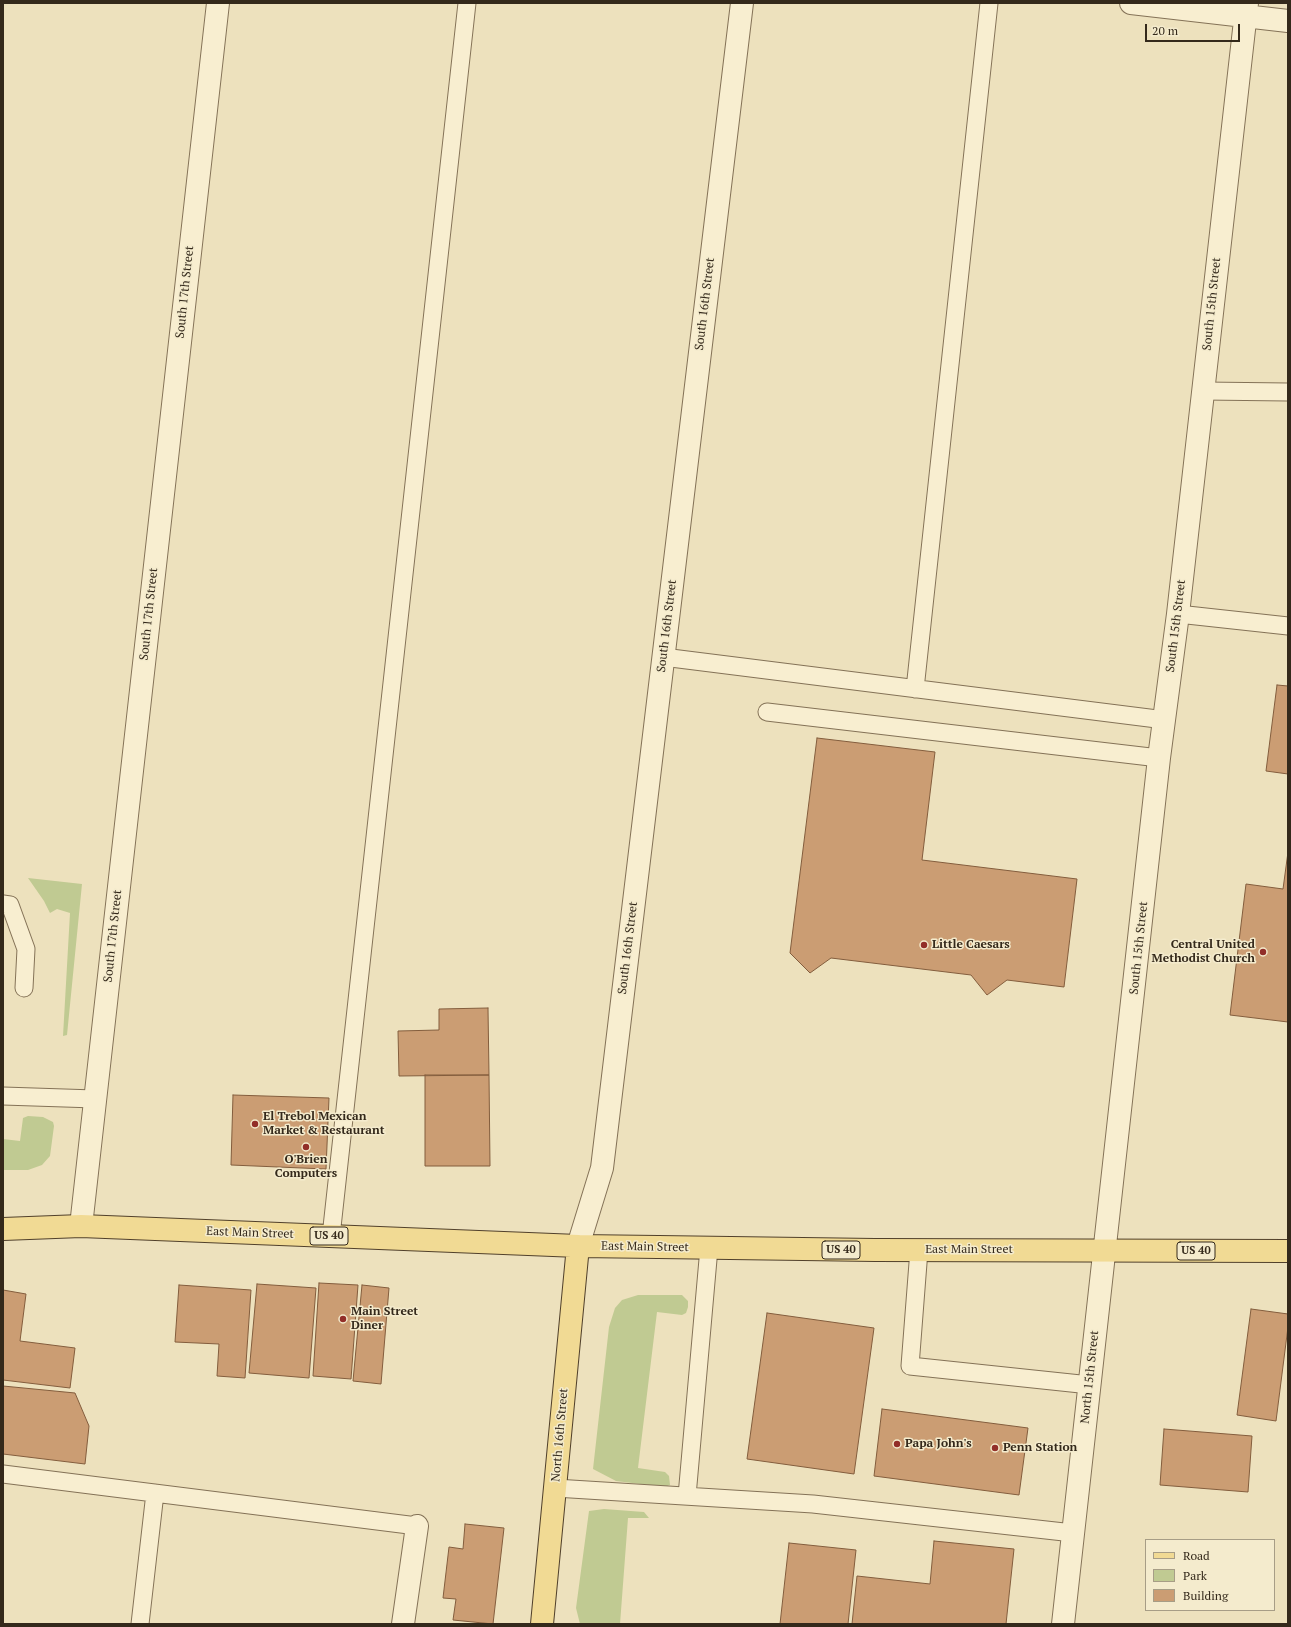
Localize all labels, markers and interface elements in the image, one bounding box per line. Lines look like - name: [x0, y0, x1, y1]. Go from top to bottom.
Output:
- scale bar: [1147, 16, 1242, 42]
- text: 20 m: [1152, 23, 1178, 38]
- street label: South 17th Street: [173, 245, 197, 339]
- street label: South 16th Street: [692, 257, 718, 351]
- street label: South 15th Street: [1200, 257, 1224, 351]
- street label: South 17th Street: [137, 567, 161, 661]
- street label: South 16th Street: [654, 579, 680, 673]
- street label: South 15th Street: [1163, 579, 1189, 673]
- street label: South 17th Street: [101, 889, 125, 983]
- street label: South 16th Street: [615, 901, 641, 995]
- street label: South 15th Street: [1127, 901, 1151, 995]
- place label: Little Caesars: [932, 938, 1010, 952]
- place label: Central United Methodist Church: [1152, 938, 1255, 966]
- marker: Little Caesars: [919, 940, 929, 950]
- marker: Central United Methodist Church: [1258, 947, 1268, 957]
- place label: El Trebol Mexican Market & Restaurant: [263, 1110, 385, 1138]
- marker: El Trebol Mexican Market & Restaurant: [250, 1119, 260, 1129]
- marker: O'Brien Computers: [301, 1142, 311, 1152]
- place label: O'Brien Computers: [275, 1153, 337, 1181]
- street label: East Main Street: [206, 1224, 294, 1242]
- road number: US 40: [310, 1227, 348, 1245]
- street label: East Main Street: [601, 1239, 689, 1255]
- road number: US 40: [822, 1241, 860, 1259]
- road number: US 40: [1177, 1242, 1215, 1260]
- street label: East Main Street: [925, 1243, 1013, 1257]
- place label: Main Street Diner: [351, 1305, 418, 1333]
- marker: Main Street Diner: [338, 1314, 348, 1324]
- street label: North 15th Street: [1078, 1330, 1102, 1424]
- street label: North 16th Street: [549, 1388, 571, 1482]
- place label: Papa John's: [905, 1437, 972, 1451]
- marker: Papa John's: [892, 1439, 902, 1449]
- place label: Penn Station: [1003, 1441, 1077, 1455]
- marker: Penn Station: [990, 1443, 1000, 1453]
- legend: [1145, 1539, 1275, 1611]
- text: Road: [1183, 1548, 1210, 1563]
- text: Park: [1183, 1568, 1207, 1583]
- text: Building: [1183, 1588, 1228, 1603]

